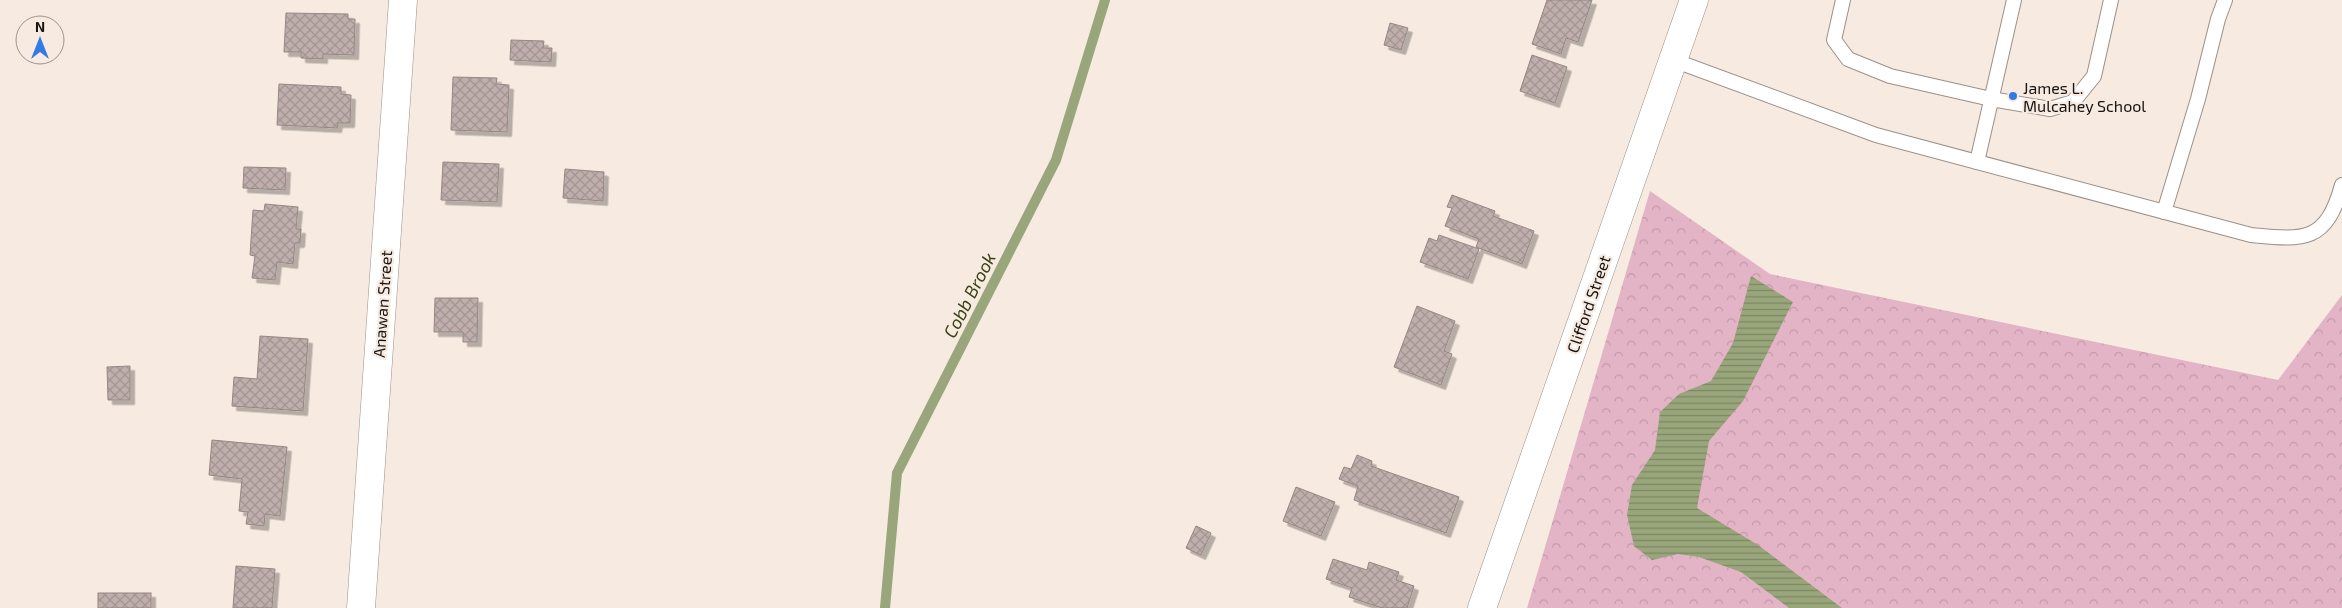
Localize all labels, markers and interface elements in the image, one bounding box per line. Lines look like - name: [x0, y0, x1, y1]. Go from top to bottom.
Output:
- north arrow: [15, 15, 65, 65]
- text: N: [35, 18, 45, 35]
- place label: James L. Mulcahey School: [2023, 78, 2146, 115]
- marker: James L. Mulcahey School: [2007, 90, 2019, 102]
- water label: Cobb Brook: [938, 249, 1000, 341]
- street label: Anawan Street: [369, 250, 395, 358]
- street label: Clifford Street: [1562, 253, 1614, 355]

